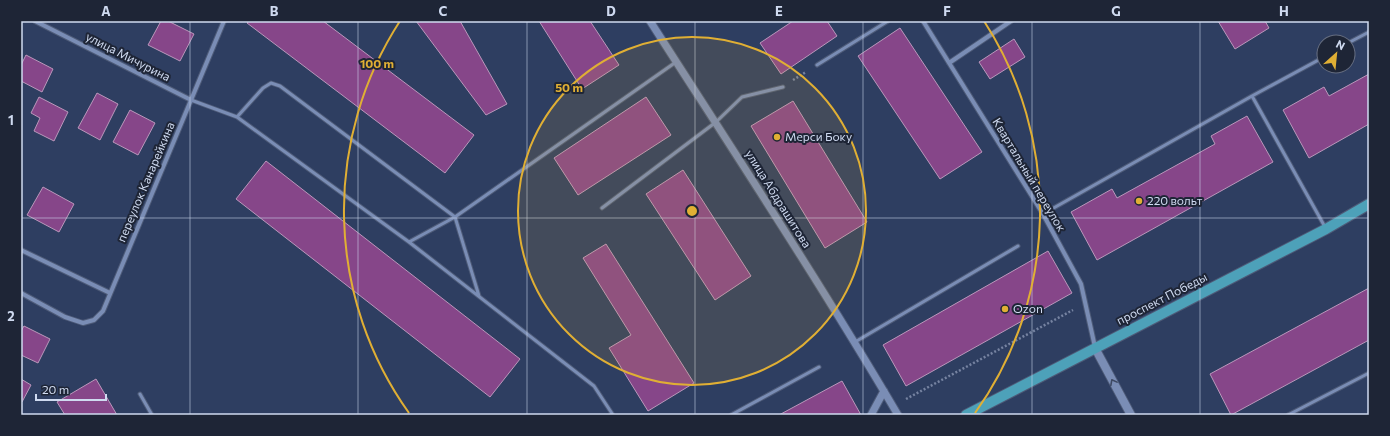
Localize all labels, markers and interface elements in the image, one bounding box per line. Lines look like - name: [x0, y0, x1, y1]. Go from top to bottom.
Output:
- text: A: [101, 3, 111, 19]
- text: B: [270, 3, 279, 19]
- text: C: [439, 3, 448, 19]
- text: D: [606, 3, 616, 19]
- text: E: [775, 3, 783, 19]
- text: F: [943, 3, 951, 19]
- text: G: [1111, 3, 1121, 19]
- text: H: [1279, 3, 1289, 19]
- street label: улица Мичурина: [84, 29, 173, 83]
- north arrow: [1316, 34, 1356, 74]
- text: N: [1334, 37, 1347, 52]
- text: 100 m: [360, 56, 394, 70]
- text: 50 m: [555, 80, 583, 94]
- text: 1: [8, 112, 14, 128]
- street label: Квартальный переулок: [990, 115, 1070, 234]
- street label: переулок Канарейкина: [113, 120, 177, 244]
- place label: Мерси Боку: [785, 129, 852, 143]
- marker: Мерси Боку: [772, 132, 782, 142]
- street label: улица Абдрашитова: [743, 147, 815, 250]
- place label: 220 вольт: [1147, 193, 1203, 207]
- marker: 220 вольт: [1134, 196, 1144, 206]
- centre of rings: [685, 204, 699, 218]
- street label: проспект Победы: [1114, 269, 1209, 327]
- place label: Ozon: [1013, 301, 1043, 315]
- marker: Ozon: [1000, 304, 1010, 314]
- text: 2: [7, 308, 15, 324]
- scale bar: [36, 376, 106, 402]
- one-way arrow: [1110, 378, 1118, 386]
- text: 20 m: [42, 382, 69, 396]

